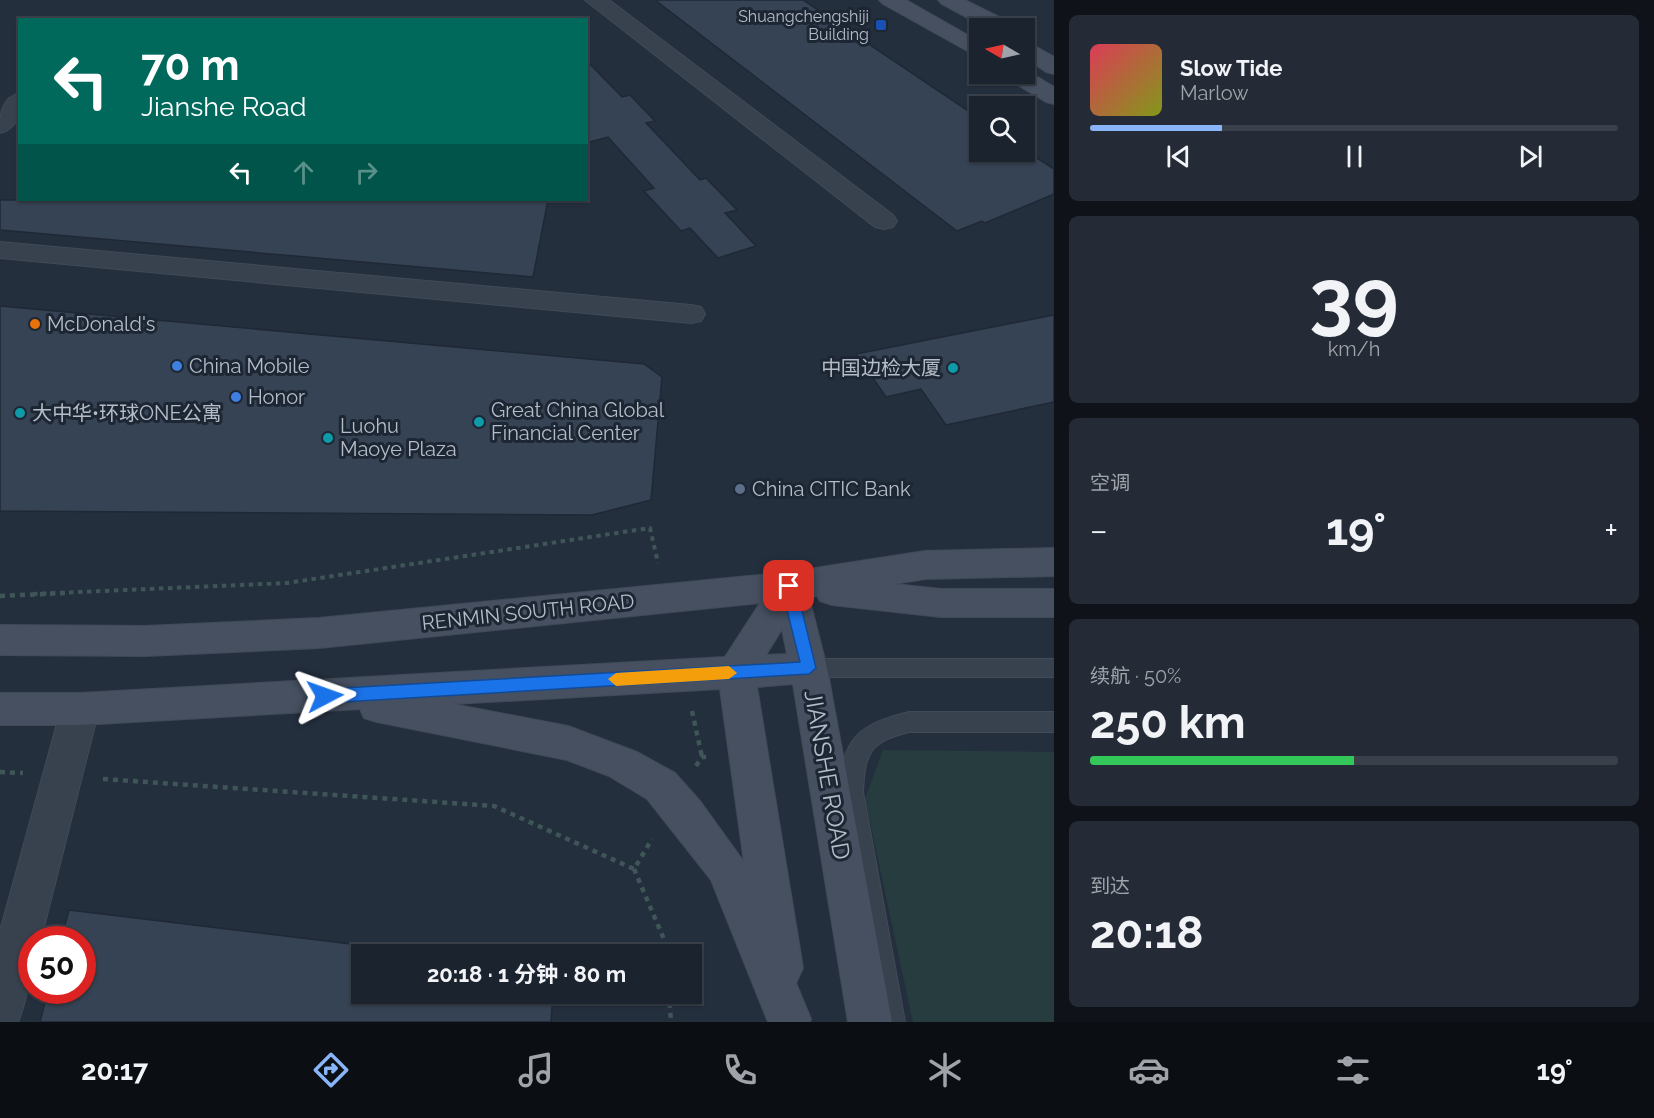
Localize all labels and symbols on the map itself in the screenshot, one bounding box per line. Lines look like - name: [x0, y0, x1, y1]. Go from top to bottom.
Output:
- place label: Shuangchengshiji Building: [738, 7, 869, 44]
- marker: Shuangchengshiji Building: [874, 18, 888, 32]
- north arrow: [969, 18, 1035, 84]
- place label: McDonald's: [47, 312, 155, 336]
- marker: McDonald's: [28, 317, 42, 331]
- place label: China Mobile: [189, 354, 310, 378]
- place label: 中国边检大厦: [821, 356, 941, 380]
- marker: China Mobile: [170, 359, 184, 373]
- marker: 中国边检大厦: [946, 361, 960, 375]
- place label: Honor: [248, 385, 305, 409]
- marker: Honor: [229, 390, 243, 404]
- place label: Great China Global Financial Center: [491, 398, 665, 445]
- place label: 大中华•环球ONE公寓: [32, 401, 222, 425]
- marker: 大中华•环球ONE公寓: [13, 406, 27, 420]
- place label: Luohu Maoye Plaza: [340, 414, 457, 461]
- marker: Great China Global Financial Center: [472, 415, 486, 429]
- marker: Luohu Maoye Plaza: [321, 431, 335, 445]
- place label: China CITIC Bank: [752, 477, 911, 501]
- marker: China CITIC Bank: [733, 482, 747, 496]
- pin: [763, 560, 814, 611]
- street label: RENMIN SOUTH ROAD: [421, 589, 635, 635]
- position arrow: [293, 664, 357, 728]
- street label: JIANSHE ROAD: [798, 688, 857, 862]
- speed limit sign: 50: [18, 926, 96, 1004]

